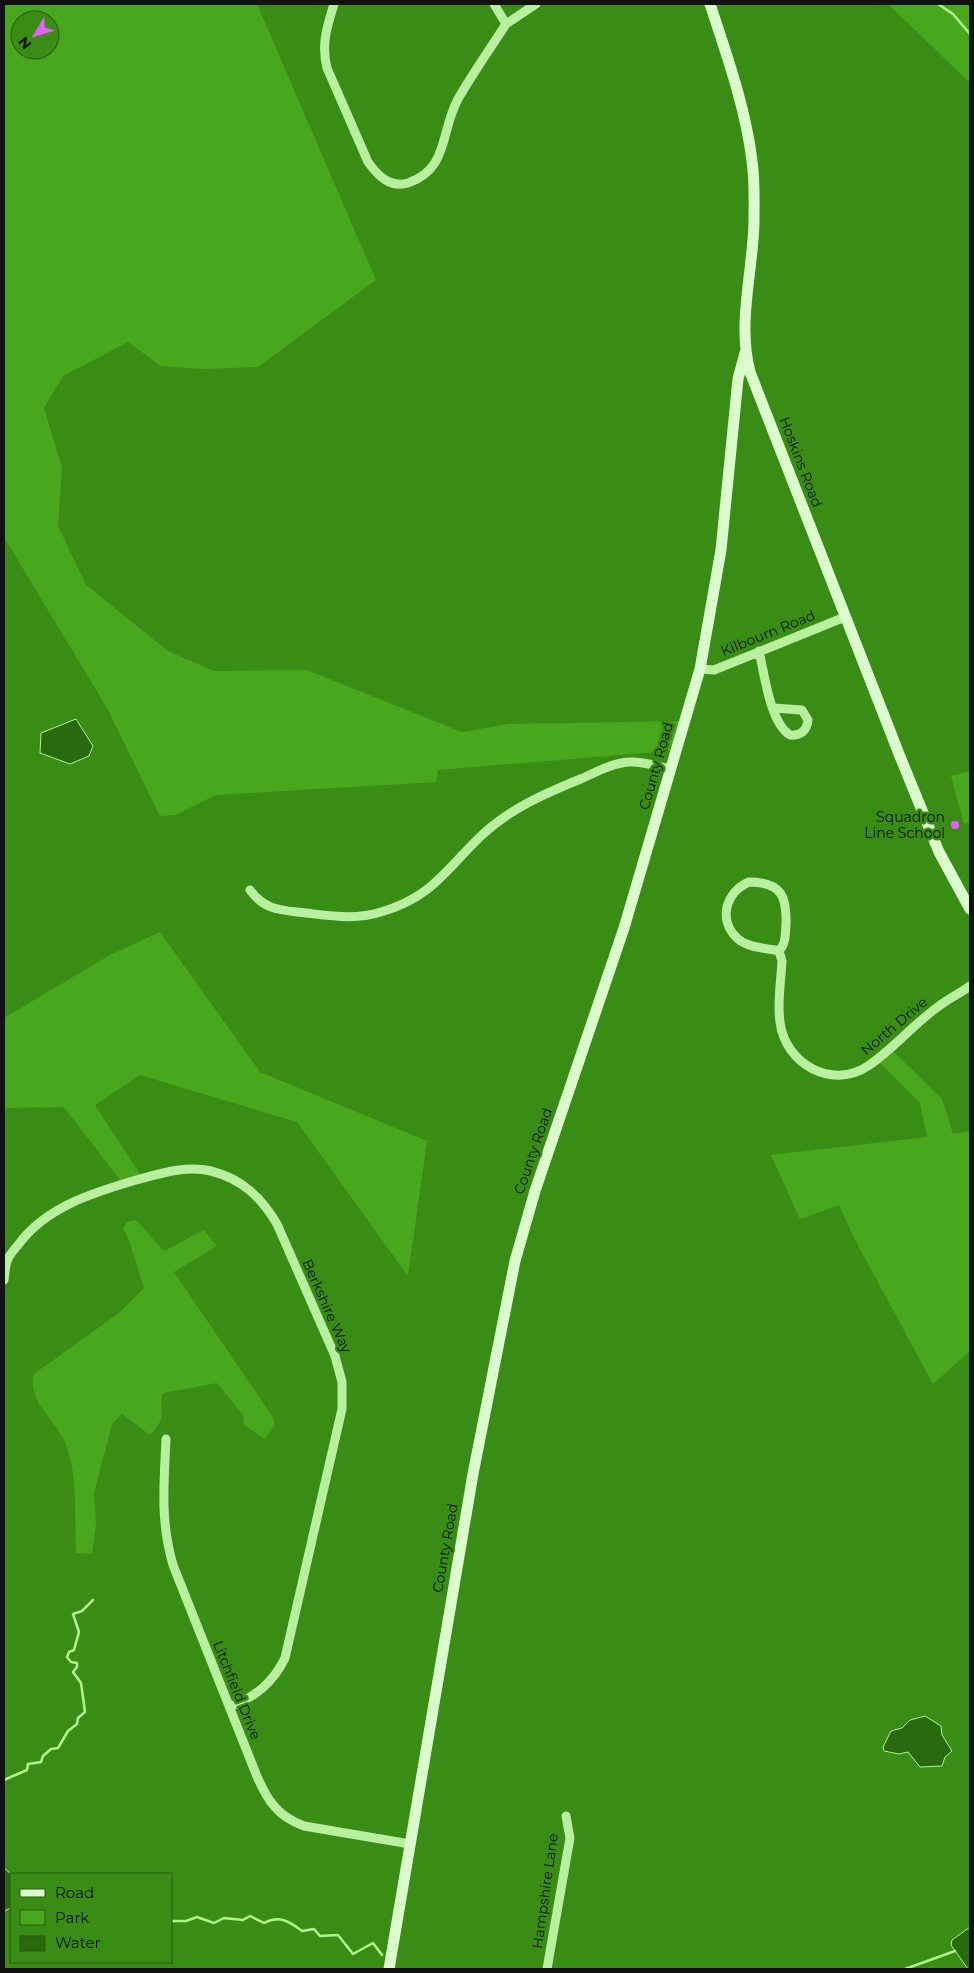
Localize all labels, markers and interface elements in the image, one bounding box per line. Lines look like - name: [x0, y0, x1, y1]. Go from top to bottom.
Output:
- north arrow: [10, 10, 60, 60]
- text: N: [14, 33, 35, 53]
- street label: Hoskins Road: [775, 414, 827, 510]
- street label: Kilbourn Road: [718, 606, 818, 660]
- street label: County Road: [635, 720, 677, 812]
- place label: Squadron Line School: [864, 808, 945, 842]
- marker: Squadron Line School: [949, 819, 961, 831]
- street label: North Drive: [857, 993, 931, 1059]
- street label: County Road: [510, 1105, 556, 1197]
- street label: Berkshire Way: [298, 1256, 356, 1356]
- street label: County Road: [428, 1502, 462, 1594]
- street label: Litchfield Drive: [209, 1638, 265, 1742]
- street label: Hampshire Lane: [528, 1832, 562, 1950]
- legend: [10, 1873, 172, 1963]
- text: Road: [55, 1883, 94, 1902]
- text: Park: [55, 1908, 89, 1927]
- text: Water: [55, 1933, 101, 1952]

